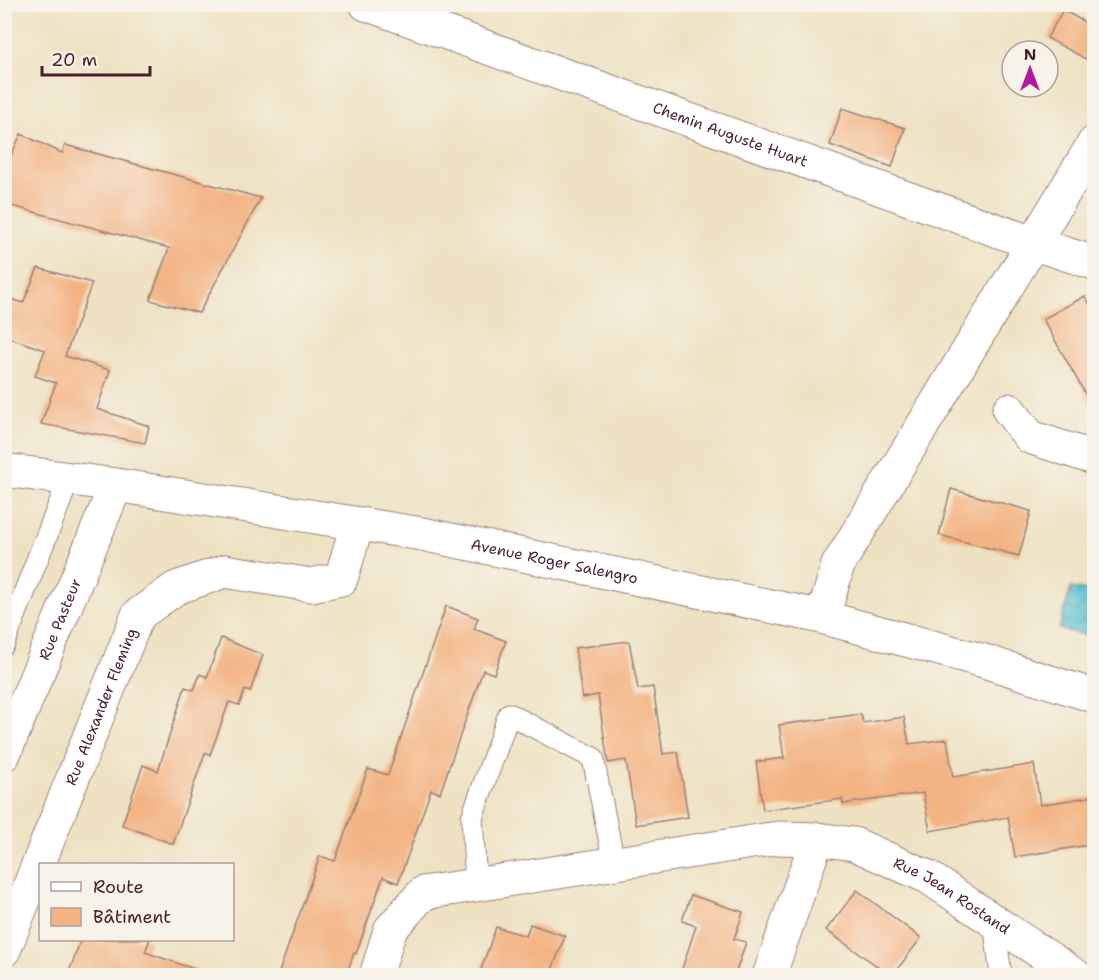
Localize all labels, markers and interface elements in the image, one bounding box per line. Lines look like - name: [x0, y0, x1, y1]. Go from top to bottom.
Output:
- scale bar: [42, 39, 150, 77]
- north arrow: [1000, 39, 1060, 99]
- text: N: [1024, 44, 1036, 65]
- text: 20 m: [51, 48, 97, 72]
- street label: Chemin Auguste Huart: [650, 98, 811, 172]
- street label: Avenue Roger Salengro: [469, 534, 640, 588]
- street label: Rue Pasteur: [34, 575, 86, 663]
- street label: Rue Alexander Fleming: [61, 625, 142, 788]
- street label: Rue Jean Rostand: [890, 853, 1014, 939]
- legend: [39, 863, 234, 941]
- text: Route: [93, 875, 144, 899]
- text: Bâtiment: [93, 905, 171, 929]

